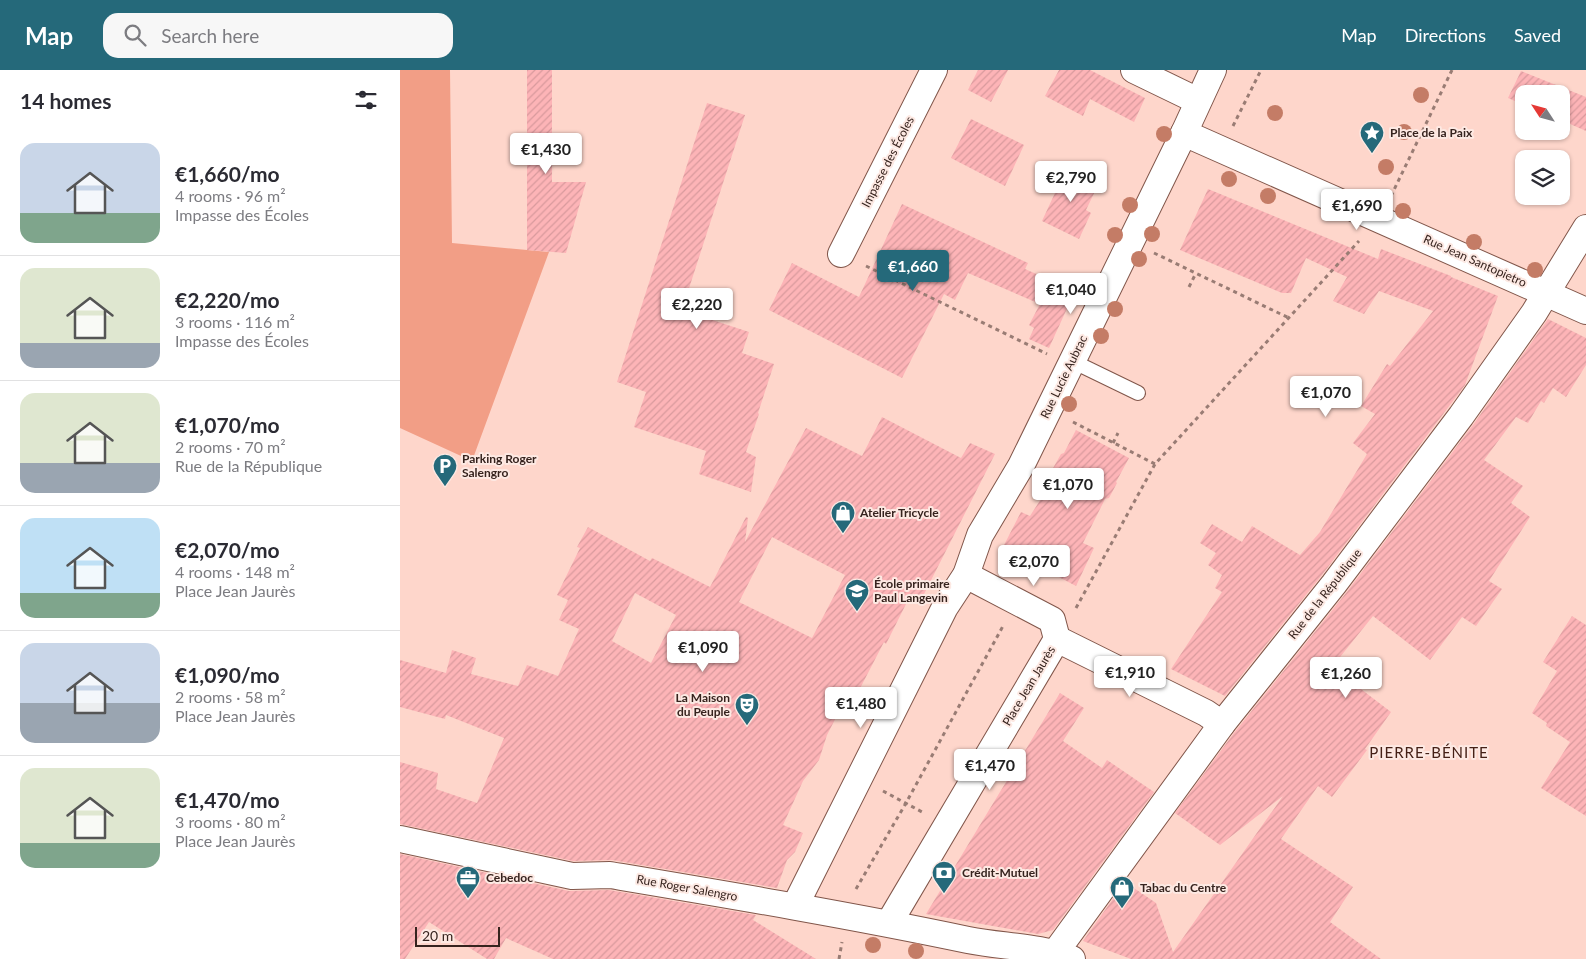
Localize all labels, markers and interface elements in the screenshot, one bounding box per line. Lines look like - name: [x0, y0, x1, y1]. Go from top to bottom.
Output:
- search box: [103, 13, 453, 58]
- text: Map: [25, 21, 73, 50]
- icon: search: [121, 21, 149, 49]
- text: Search here: [161, 24, 259, 47]
- text: Map: [1341, 24, 1377, 46]
- text: Directions: [1405, 24, 1486, 46]
- text: Saved: [1514, 24, 1561, 46]
- north arrow: [1515, 85, 1570, 140]
- map controls: [1515, 85, 1570, 205]
- icon: filters: [352, 86, 380, 114]
- text: 14 homes: [20, 88, 111, 113]
- street label: Impasse des Écoles: [858, 114, 917, 210]
- place icon: Place de la Paix: [1359, 120, 1385, 154]
- place label: Place de la Paix: [1390, 125, 1473, 140]
- pin: €1,430: [505, 132, 587, 175]
- text: €1,430: [521, 139, 571, 158]
- button: layers: [1515, 150, 1570, 205]
- pin: €2,790: [1030, 160, 1112, 203]
- text: €1,660/mo: [175, 161, 280, 186]
- icon: home: [60, 163, 120, 223]
- text: €2,790: [1046, 167, 1096, 186]
- text: 4 rooms · 96 m²: [175, 186, 286, 205]
- pin: €1,690: [1316, 189, 1398, 231]
- text: €1,690: [1332, 195, 1382, 214]
- text: Impasse des Écoles: [175, 205, 309, 224]
- street label: Rue Jean Santopietro: [1421, 231, 1529, 290]
- pin: €1,660: [872, 250, 954, 292]
- text: €1,660: [888, 256, 938, 275]
- pin: €1,040: [1030, 272, 1112, 315]
- text: €1,040: [1046, 279, 1096, 298]
- text: €2,220/mo: [175, 287, 280, 312]
- icon: home: [60, 288, 120, 348]
- pin: €2,220: [656, 288, 738, 330]
- text: €2,220: [672, 294, 722, 313]
- text: 3 rooms · 116 m²: [175, 312, 295, 331]
- text: Impasse des Écoles: [175, 331, 309, 350]
- street label: Rue Lucie Aubrac: [1037, 332, 1090, 421]
- pin: €1,070: [1285, 376, 1367, 418]
- text: €1,070: [1301, 382, 1351, 401]
- text: €1,070/mo: [175, 412, 280, 437]
- icon: home: [60, 413, 120, 473]
- text: 2 rooms · 70 m²: [175, 437, 286, 456]
- place label: Parking Roger Salengro: [462, 451, 537, 480]
- parking icon: Parking Roger Salengro: [432, 453, 458, 487]
- text: Rue de la République: [175, 456, 322, 475]
- pin: €1,070: [1027, 468, 1109, 510]
- text: €1,070: [1043, 474, 1093, 493]
- shop icon: Atelier Tricycle: [830, 500, 856, 534]
- place label: Atelier Tricycle: [859, 505, 939, 520]
- text: €2,070/mo: [175, 537, 280, 562]
- icon: home: [60, 538, 120, 598]
- pin: €2,070: [993, 544, 1075, 587]
- street label: Rue de la République: [1285, 546, 1365, 642]
- text: €2,070: [1009, 551, 1059, 570]
- text: 4 rooms · 148 m²: [175, 562, 295, 581]
- place label: École primaire Paul Langevin: [874, 576, 950, 605]
- school or university icon: École primaire Paul Langevin: [844, 578, 870, 612]
- text: Place Jean Jaurès: [175, 581, 295, 600]
- pin: €1,090: [662, 630, 744, 673]
- text: €1,090: [678, 637, 728, 656]
- street label: Place Jean Jaurès: [999, 643, 1058, 728]
- pin: €1,910: [1089, 656, 1171, 698]
- pin: €1,260: [1305, 656, 1387, 699]
- text: €1,090/mo: [175, 662, 280, 687]
- text: €1,910: [1105, 662, 1155, 681]
- icon: home: [60, 663, 120, 723]
- text: €1,260: [1321, 663, 1371, 682]
- pin: €1,480: [820, 686, 902, 729]
- text: 2 rooms · 58 m²: [175, 687, 286, 706]
- place label: La Maison du Peuple: [676, 690, 731, 719]
- theatre icon: La Maison du Peuple: [734, 692, 760, 726]
- text: €1,480: [836, 693, 886, 712]
- text: Place Jean Jaurès: [175, 706, 295, 725]
- district label: PIERRE-BÉNITE: [1369, 743, 1489, 761]
- pin: €1,470: [949, 748, 1031, 791]
- text: €1,470: [965, 755, 1015, 774]
- text: €1,470/mo: [175, 787, 280, 812]
- icon: home: [60, 788, 120, 848]
- text: 3 rooms · 80 m²: [175, 812, 286, 831]
- text: Place Jean Jaurès: [175, 831, 295, 850]
- bank icon: Crédit-Mutuel: [931, 860, 957, 894]
- office icon: Cebedoc: [455, 865, 481, 899]
- place label: Crédit-Mutuel: [962, 865, 1038, 880]
- place label: Cebedoc: [486, 870, 533, 885]
- street label: Rue Roger Salengro: [635, 871, 739, 904]
- shop icon: Tabac du Centre: [1109, 875, 1135, 909]
- place label: Tabac du Centre: [1140, 880, 1227, 895]
- scale bar: [415, 924, 500, 947]
- text: 20 m: [422, 927, 453, 944]

